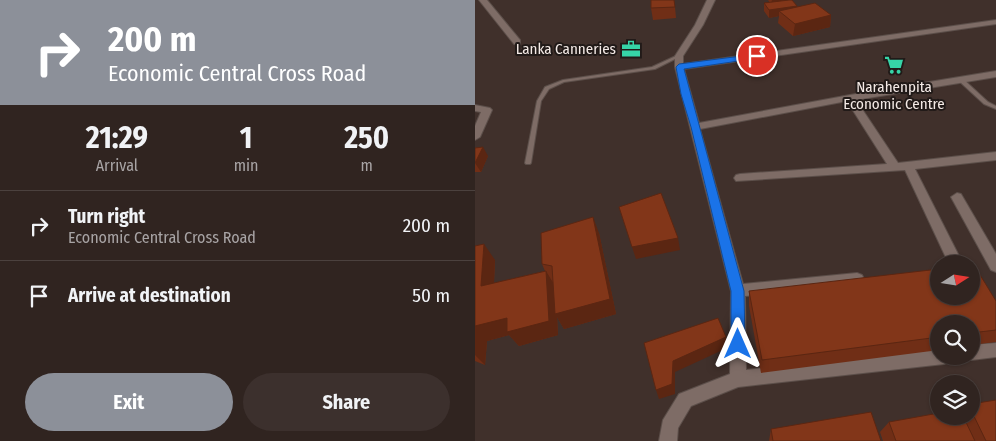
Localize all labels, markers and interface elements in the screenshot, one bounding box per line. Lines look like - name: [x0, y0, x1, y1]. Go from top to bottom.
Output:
- text: 200 m: [108, 18, 196, 60]
- icon: right: [25, 20, 90, 85]
- pin: [736, 35, 778, 77]
- office icon: Lanka Canneries: [620, 38, 642, 60]
- place label: Lanka Canneries: [516, 40, 616, 58]
- icon: arrive: [743, 42, 771, 70]
- supermarket icon: Narahenpita Economic Centre: [883, 54, 905, 76]
- text: Economic Central Cross Road: [108, 60, 366, 87]
- place label: Narahenpita Economic Centre: [843, 78, 945, 113]
- text: 21:29: [86, 120, 148, 156]
- text: 1: [240, 120, 252, 156]
- text: 250: [344, 120, 389, 156]
- text: Arrival: [96, 156, 138, 175]
- text: min: [234, 156, 258, 175]
- text: m: [361, 156, 373, 175]
- text: Turn right: [68, 205, 145, 228]
- icon: right: [25, 212, 53, 240]
- text: 200 m: [403, 214, 450, 237]
- text: Economic Central Cross Road: [68, 228, 256, 247]
- north arrow: [930, 255, 980, 305]
- map controls: [930, 255, 980, 425]
- icon: arrive: [25, 282, 53, 310]
- text: Arrive at destination: [68, 284, 231, 307]
- text: 50 m: [412, 284, 450, 307]
- button: search: [930, 315, 980, 365]
- position arrow: [711, 317, 763, 369]
- button: Exit: [25, 373, 233, 431]
- button: Share: [243, 373, 450, 431]
- button: layers: [930, 375, 980, 425]

